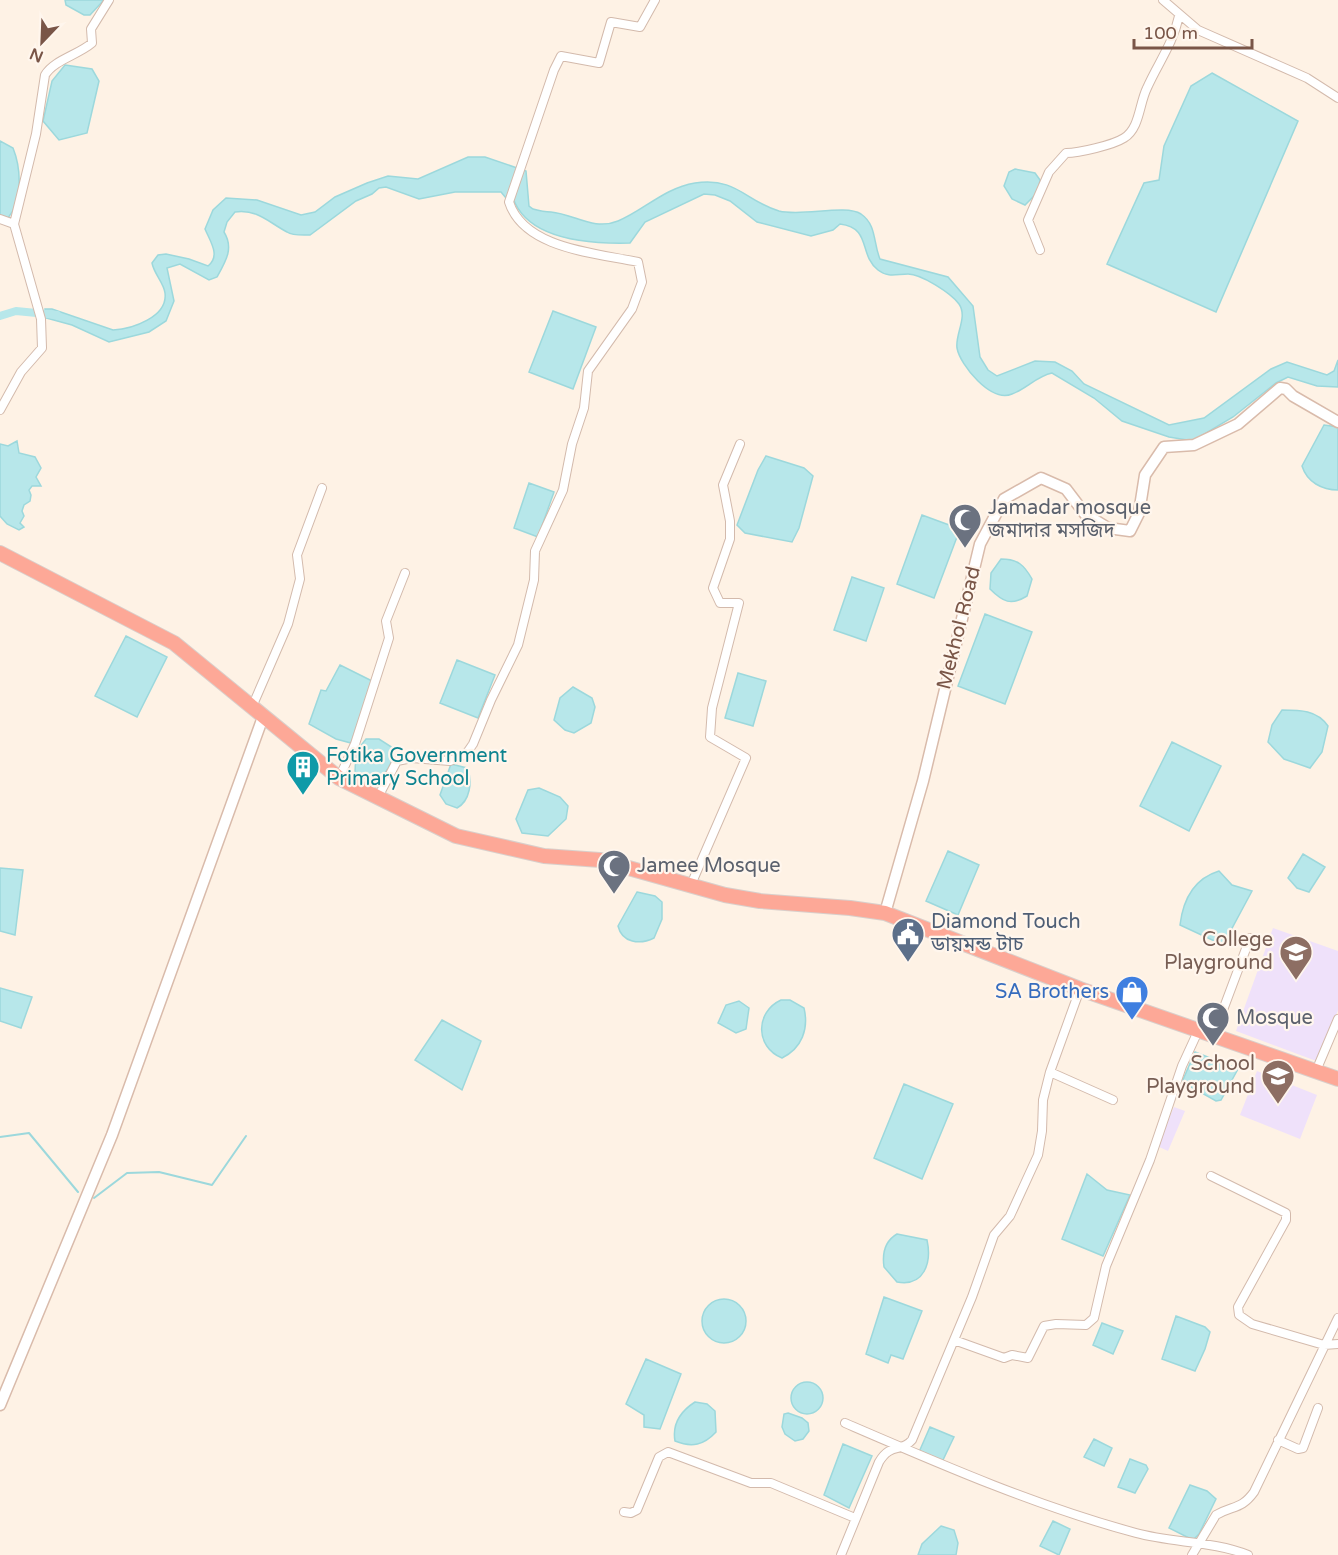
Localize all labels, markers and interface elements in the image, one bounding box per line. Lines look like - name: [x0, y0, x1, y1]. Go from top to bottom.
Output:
- north arrow: [12, 12, 72, 72]
- scale bar: [1134, 12, 1252, 50]
- text: 100 m: [1143, 22, 1198, 44]
- text: N: [27, 43, 46, 67]
- place label: Jamadar mosque জমাদার মসজিদ: [987, 496, 1151, 543]
- mosque icon: Jamadar mosque জমাদার মসজিদ: [947, 502, 983, 549]
- street label: Mekhol Road: [932, 564, 986, 692]
- place label: Fotika Government Primary School: [326, 744, 508, 791]
- building icon: Fotika Government Primary School: [285, 749, 321, 796]
- mosque icon: Jamee Mosque: [596, 848, 632, 895]
- place label: Jamee Mosque: [637, 854, 781, 878]
- place label: Diamond Touch ডায়মন্ড টাচ: [930, 910, 1081, 957]
- public building icon: Diamond Touch ডায়মন্ড টাচ: [890, 916, 926, 963]
- place label: College Playground: [1164, 928, 1273, 975]
- school or university icon: College Playground: [1278, 934, 1314, 981]
- shop icon: SA Brothers: [1114, 974, 1150, 1021]
- place label: SA Brothers: [995, 980, 1109, 1004]
- mosque icon: Mosque: [1195, 1000, 1231, 1047]
- place label: Mosque: [1236, 1006, 1313, 1030]
- place label: School Playground: [1146, 1052, 1255, 1099]
- school or university icon: School Playground: [1260, 1058, 1296, 1105]

